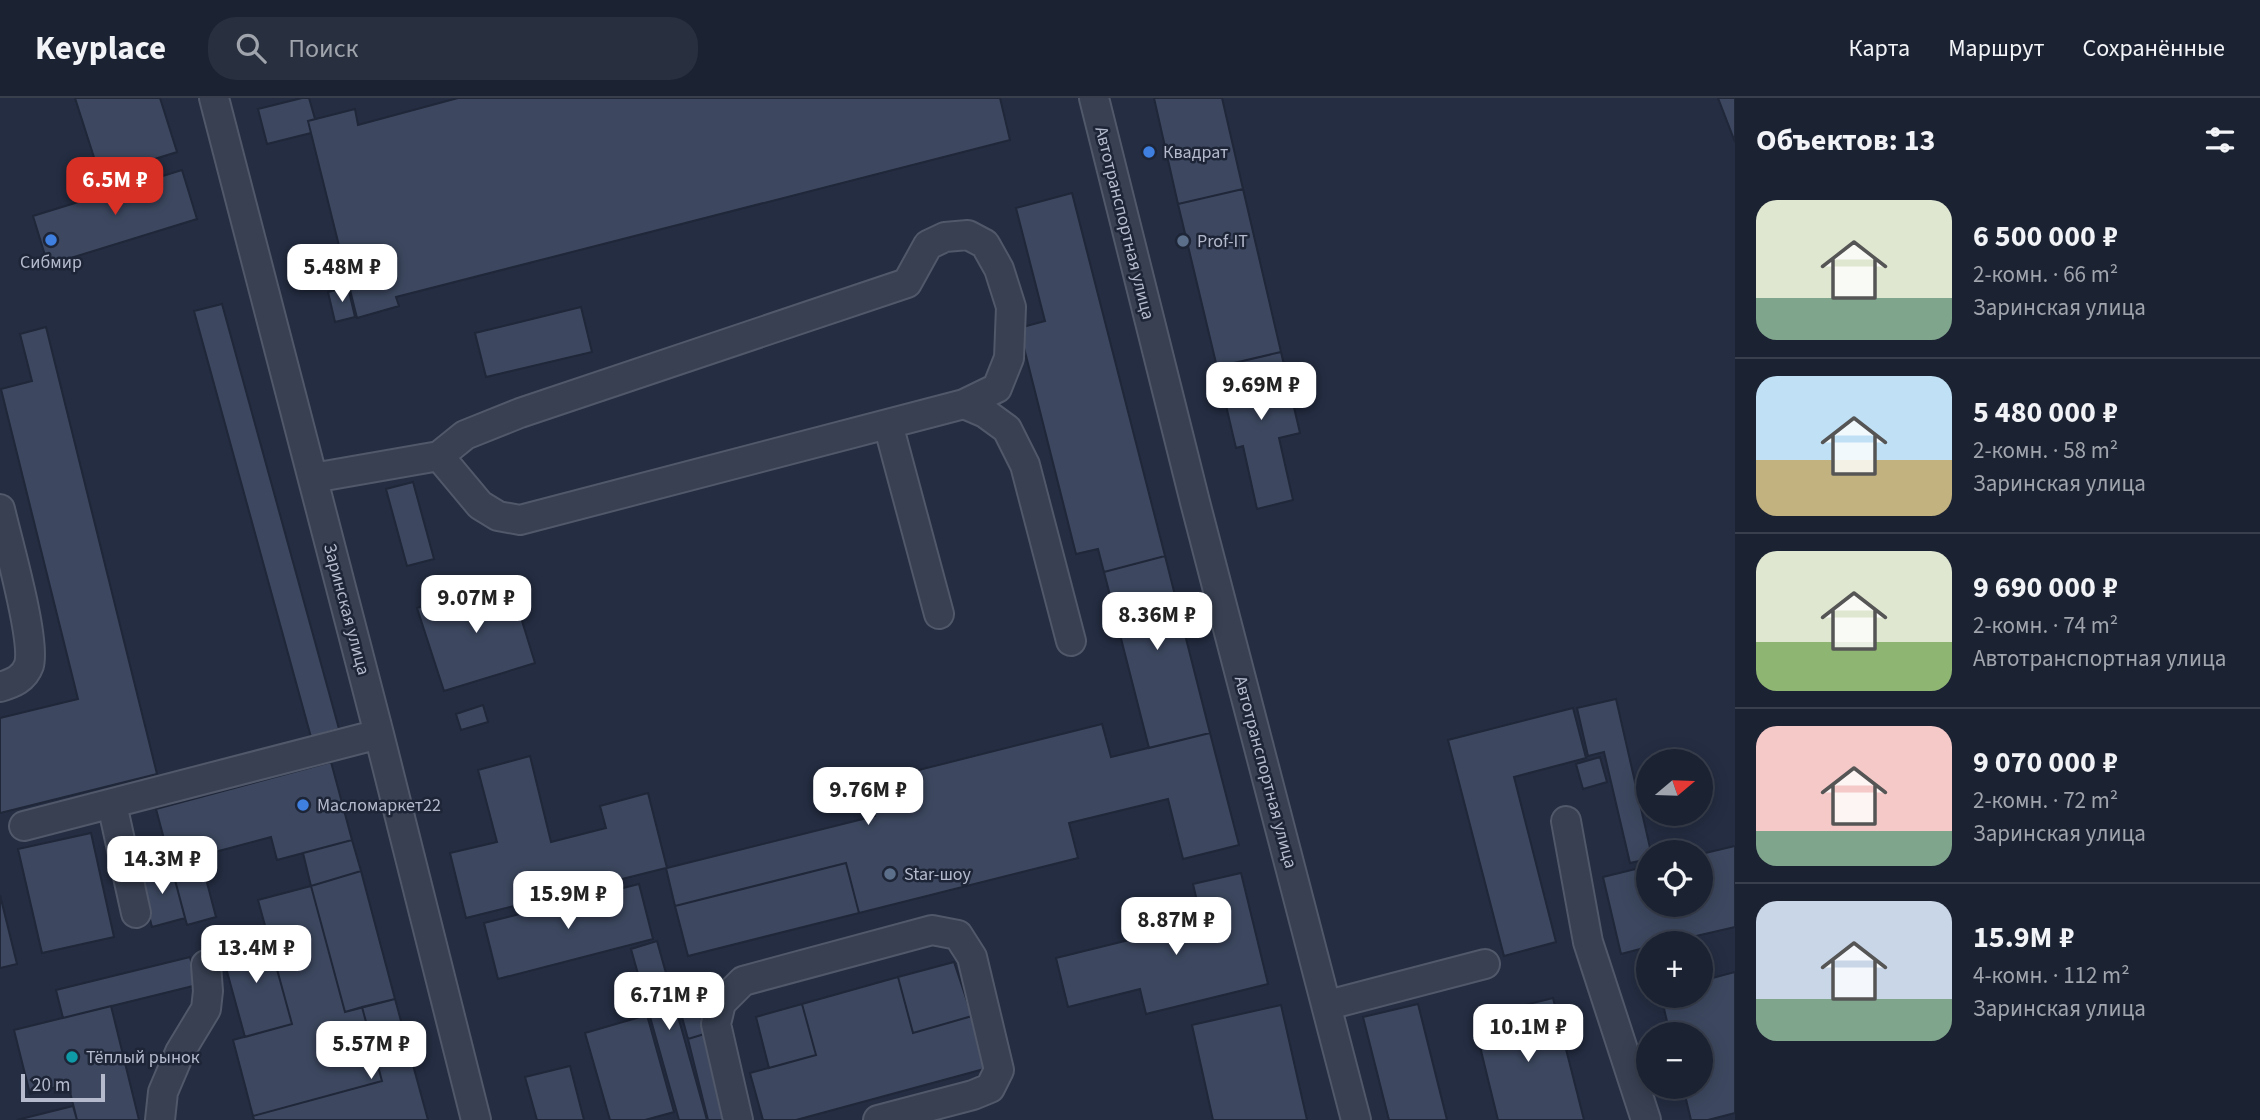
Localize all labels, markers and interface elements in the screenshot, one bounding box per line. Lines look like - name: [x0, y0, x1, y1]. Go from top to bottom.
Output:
- search box: [208, 17, 698, 80]
- text: Keyplace: [35, 25, 166, 72]
- icon: search: [232, 29, 270, 67]
- text: Поиск: [288, 30, 358, 67]
- text: Карта: [1849, 31, 1910, 66]
- text: Маршрут: [1948, 31, 2044, 66]
- text: Сохранённые: [2082, 31, 2225, 66]
- text: Объектов: 13: [1756, 119, 1935, 162]
- icon: filters: [2201, 121, 2239, 159]
- street label: Автотранспортная улица: [1088, 124, 1161, 322]
- place label: Квадрат: [1163, 140, 1228, 165]
- marker: Квадрат: [1141, 144, 1157, 160]
- pin: 6.5M ₽: [58, 158, 172, 217]
- text: 6.5M ₽: [82, 163, 148, 196]
- text: 6 500 000 ₽: [1973, 215, 2118, 258]
- icon: home: [1812, 228, 1896, 312]
- place label: Prof-IT: [1197, 229, 1248, 254]
- marker: Сибмир: [43, 232, 59, 248]
- marker: Prof-IT: [1175, 233, 1191, 249]
- pin: 5.48M ₽: [277, 244, 407, 304]
- place label: Сибмир: [20, 250, 82, 275]
- text: 5.48M ₽: [303, 250, 381, 283]
- text: 2-комн. · 66 m²: [1973, 258, 2118, 291]
- text: Заринская улица: [1973, 291, 2146, 324]
- pin: 9.69M ₽: [1196, 362, 1326, 422]
- text: 9.69M ₽: [1222, 368, 1300, 401]
- text: 5 480 000 ₽: [1973, 391, 2118, 434]
- icon: home: [1812, 404, 1896, 488]
- text: 2-комн. · 58 m²: [1973, 434, 2118, 467]
- text: Заринская улица: [1973, 467, 2146, 500]
- street label: Заринская улица: [317, 541, 376, 678]
- text: 9 690 000 ₽: [1973, 566, 2118, 609]
- pin: 9.07M ₽: [411, 575, 541, 635]
- icon: home: [1812, 579, 1896, 663]
- text: 9.07M ₽: [437, 581, 515, 614]
- pin: 8.36M ₽: [1092, 592, 1222, 652]
- text: 8.36M ₽: [1118, 598, 1196, 631]
- text: 2-комн. · 74 m²: [1973, 609, 2118, 642]
- text: Автотранспортная улица: [1973, 642, 2226, 675]
- street label: Автотранспортная улица: [1228, 673, 1303, 871]
- text: 9 070 000 ₽: [1973, 741, 2118, 784]
- north arrow: [1636, 749, 1713, 826]
- map controls: [1636, 749, 1713, 1099]
- icon: home: [1812, 754, 1896, 838]
- pin: 9.76M ₽: [803, 768, 933, 827]
- text: 9.76M ₽: [829, 773, 907, 806]
- text: 2-комн. · 72 m²: [1973, 784, 2118, 817]
- place label: Масломаркет22: [317, 793, 441, 818]
- marker: Масломаркет22: [295, 797, 311, 813]
- text: Заринская улица: [1973, 817, 2146, 850]
- pin: 14.3M ₽: [97, 836, 227, 896]
- button: locate: [1636, 840, 1713, 917]
- text: 14.3M ₽: [123, 842, 201, 875]
- place label: Star-шоу: [904, 862, 972, 887]
- marker: Star-шоу: [882, 866, 898, 882]
- pin: 15.9M ₽: [503, 872, 633, 931]
- text: 15.9M ₽: [529, 877, 607, 910]
- pin: 8.87M ₽: [1111, 898, 1241, 957]
- text: 8.87M ₽: [1137, 903, 1215, 936]
- text: 15.9M ₽: [1973, 916, 2074, 959]
- pin: 13.4M ₽: [191, 926, 321, 985]
- icon: home: [1812, 929, 1896, 1013]
- text: 13.4M ₽: [217, 931, 295, 964]
- button: +: [1636, 931, 1713, 1008]
- text: 4-комн. · 112 m²: [1973, 959, 2130, 992]
- pin: 6.71M ₽: [604, 972, 734, 1032]
- text: 6.71M ₽: [630, 978, 708, 1011]
- text: Заринская улица: [1973, 992, 2146, 1025]
- pin: 10.1M ₽: [1463, 1004, 1593, 1064]
- text: 10.1M ₽: [1489, 1010, 1567, 1043]
- pin: 5.57M ₽: [306, 1021, 436, 1081]
- button: −: [1636, 1022, 1713, 1099]
- text: 5.57M ₽: [332, 1027, 410, 1060]
- place label: Тёплый рынок: [86, 1045, 200, 1070]
- marker: Тёплый рынок: [64, 1049, 80, 1065]
- scale bar: [21, 1071, 105, 1103]
- text: 20 m: [32, 1072, 70, 1099]

